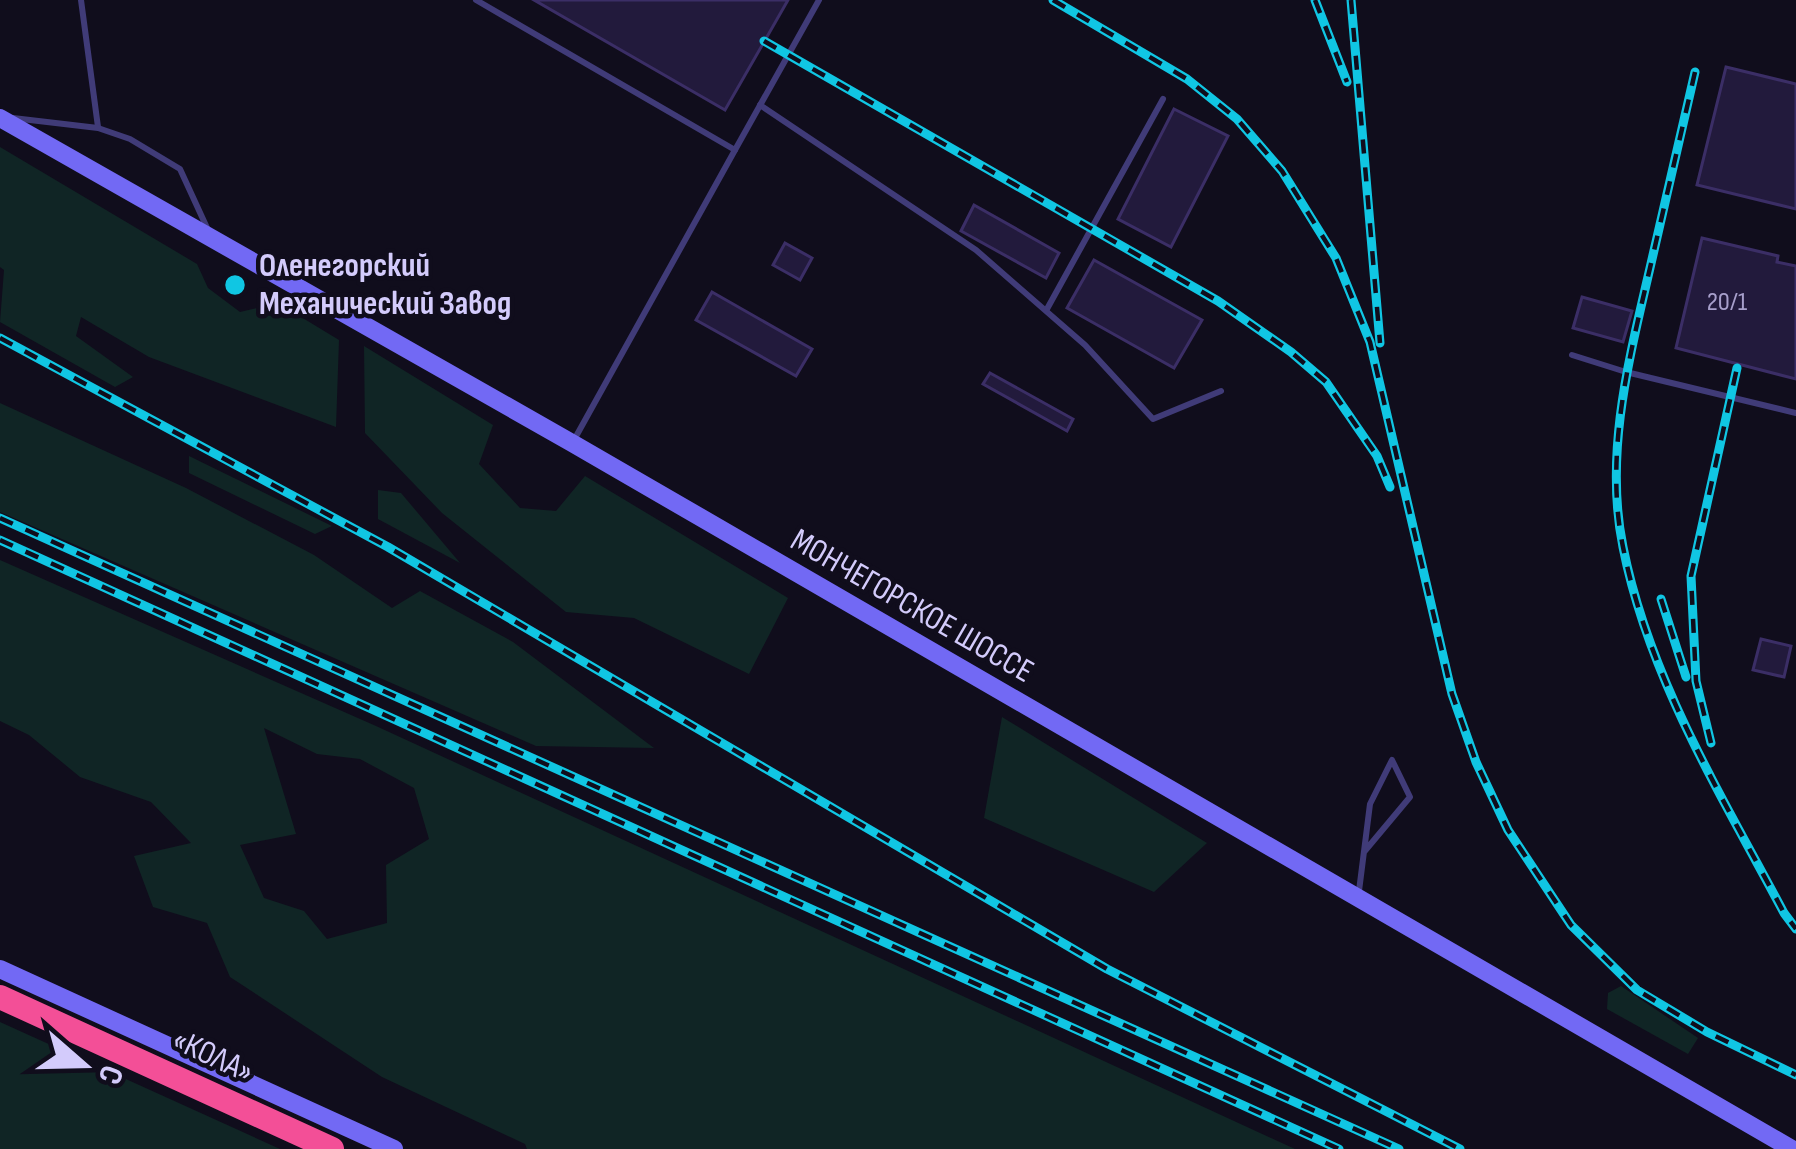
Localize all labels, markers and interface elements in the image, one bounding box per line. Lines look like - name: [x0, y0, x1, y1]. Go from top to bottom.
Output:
- place label: Оленегорский Механический Завод: [259, 246, 511, 324]
- marker: Оленегорский Механический Завод: [222, 272, 248, 298]
- house number: 20/1: [1707, 286, 1748, 318]
- street label: МОНЧЕГОРСКОЕ ШОССЕ: [784, 520, 1040, 692]
- north arrow: [24, 1005, 144, 1125]
- street label: «КОЛА»: [166, 1020, 260, 1092]
- text: С: [89, 1060, 132, 1089]

